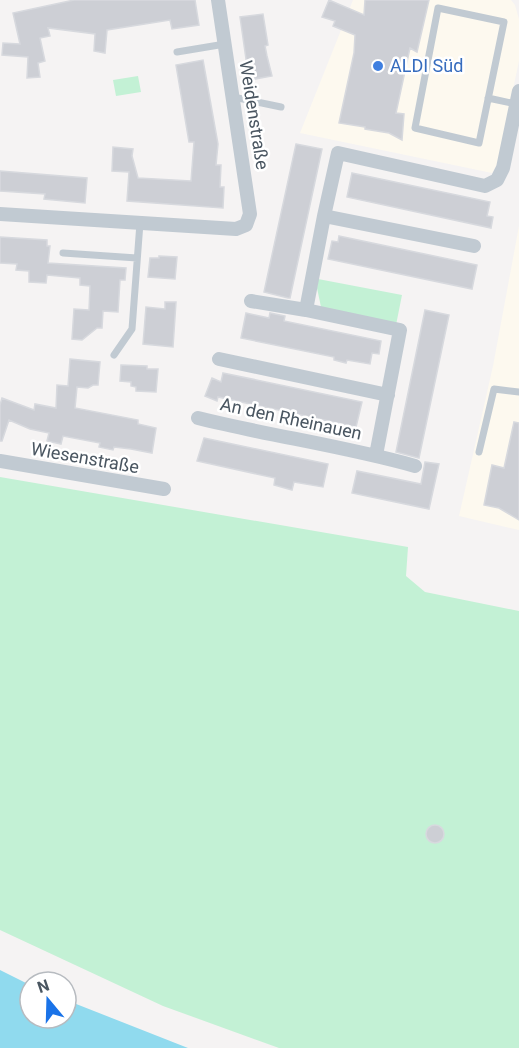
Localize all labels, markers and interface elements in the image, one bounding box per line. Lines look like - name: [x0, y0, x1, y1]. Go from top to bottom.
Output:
- place label: ALDI Süd: [390, 55, 463, 76]
- street label: Weidenstraße: [236, 59, 273, 171]
- marker: ALDI Süd: [371, 59, 385, 73]
- street label: An den Rheinauen: [218, 393, 364, 444]
- street label: Wiesenstraße: [29, 438, 141, 477]
- north arrow: [18, 970, 78, 1030]
- text: N: [35, 975, 52, 997]

